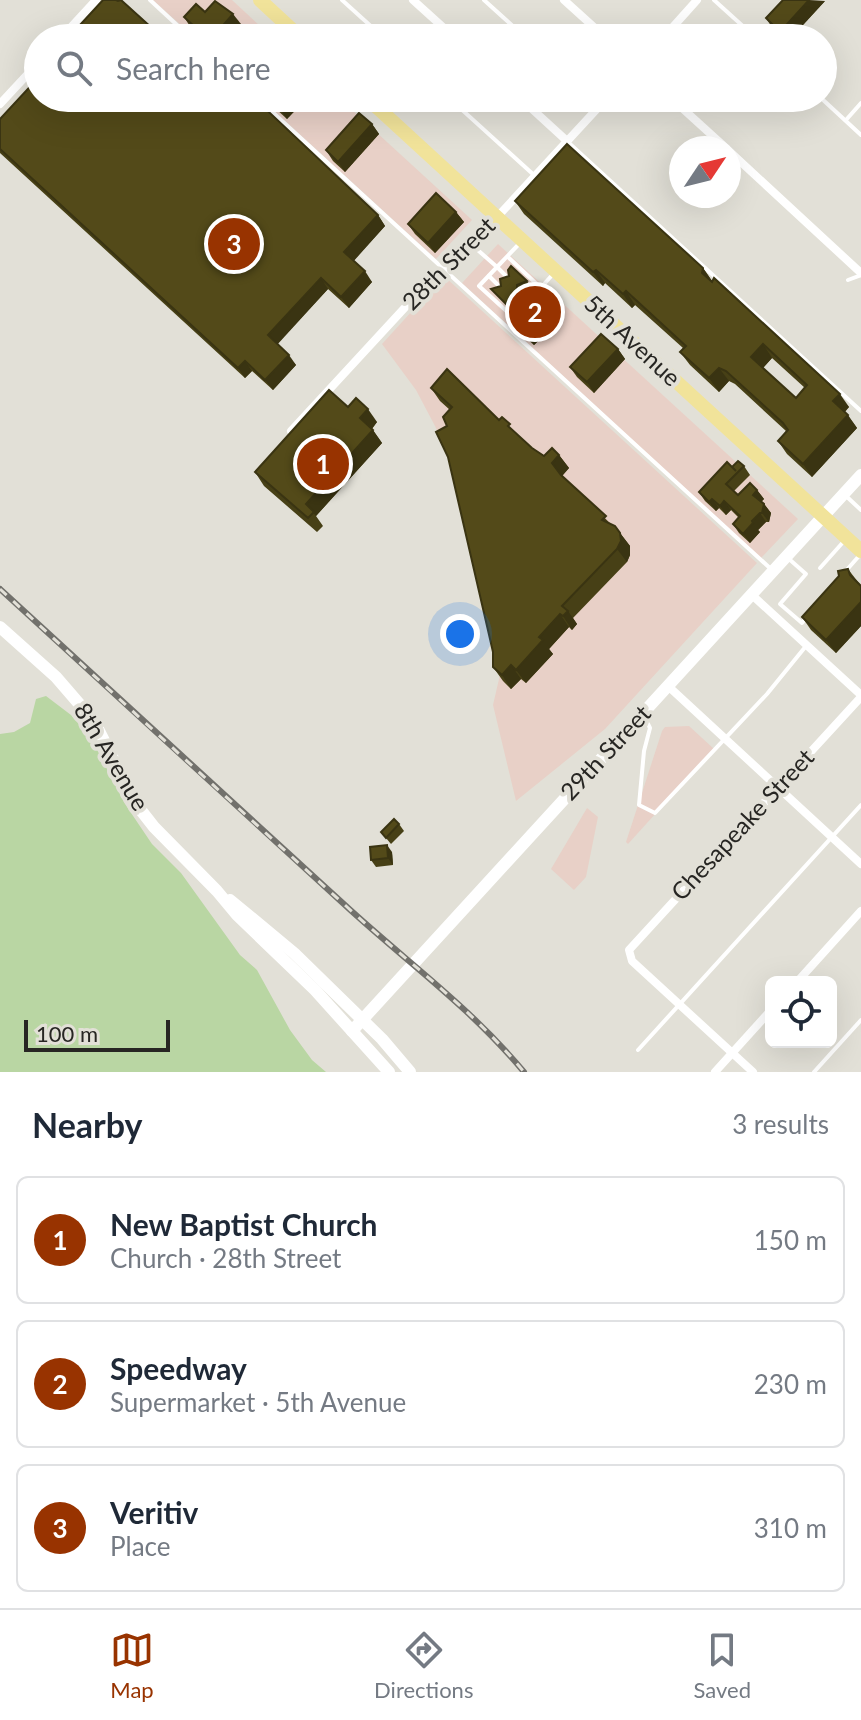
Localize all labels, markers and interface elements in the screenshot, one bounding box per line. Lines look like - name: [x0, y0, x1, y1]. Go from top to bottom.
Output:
- search box: [24, 24, 837, 112]
- icon: search: [52, 46, 96, 90]
- text: Search here: [116, 50, 271, 86]
- north arrow: [669, 136, 741, 208]
- street label: 28th Street: [396, 210, 501, 315]
- pin: 3: [208, 214, 260, 274]
- pin: 2: [509, 282, 561, 342]
- street label: 5th Avenue: [579, 288, 687, 392]
- pin: 1: [297, 434, 349, 494]
- your location: [440, 614, 480, 654]
- street label: 8th Avenue: [69, 697, 156, 815]
- street label: 29th Street: [554, 698, 656, 805]
- street label: Chesapeake Street: [664, 742, 820, 906]
- map controls: [765, 976, 837, 1048]
- button: locate: [765, 976, 837, 1048]
- scale bar: [24, 1016, 170, 1052]
- text: 100 m: [36, 1020, 98, 1047]
- text: Nearby: [32, 1104, 143, 1145]
- text: 3 results: [732, 1108, 829, 1140]
- text: New Baptist Church: [110, 1206, 378, 1242]
- text: 1: [52, 1224, 68, 1256]
- text: 150 m: [754, 1224, 827, 1256]
- text: Church · 28th Street: [110, 1242, 341, 1274]
- text: Speedway: [110, 1350, 247, 1386]
- text: 2: [52, 1368, 68, 1400]
- text: 230 m: [754, 1368, 827, 1400]
- text: Supermarket · 5th Avenue: [110, 1386, 406, 1418]
- text: Veritiv: [110, 1494, 198, 1530]
- text: 3: [52, 1512, 68, 1544]
- text: 310 m: [754, 1512, 827, 1544]
- text: Place: [110, 1530, 171, 1562]
- tab: Map: [110, 1628, 154, 1703]
- tab: Directions: [374, 1628, 473, 1703]
- tab: Saved: [693, 1628, 751, 1703]

